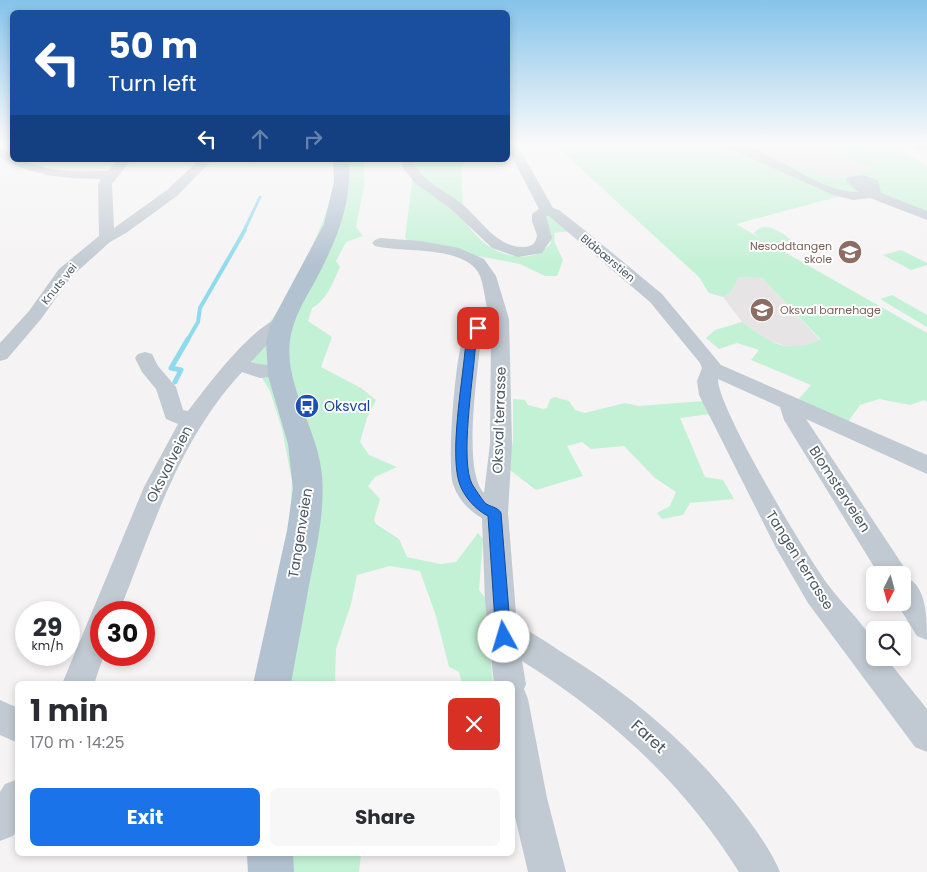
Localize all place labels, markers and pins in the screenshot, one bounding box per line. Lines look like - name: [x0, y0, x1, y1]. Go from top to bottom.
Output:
- place label: Nesoddtangen skole: [750, 238, 832, 267]
- school or university icon: Nesoddtangen skole: [837, 239, 863, 265]
- school or university icon: Oksval barnehage: [749, 297, 775, 323]
- place label: Oksval barnehage: [780, 302, 881, 318]
- pin: [457, 307, 499, 349]
- bus stop icon: Oksval: [294, 393, 320, 419]
- place label: Oksval: [324, 396, 370, 416]

